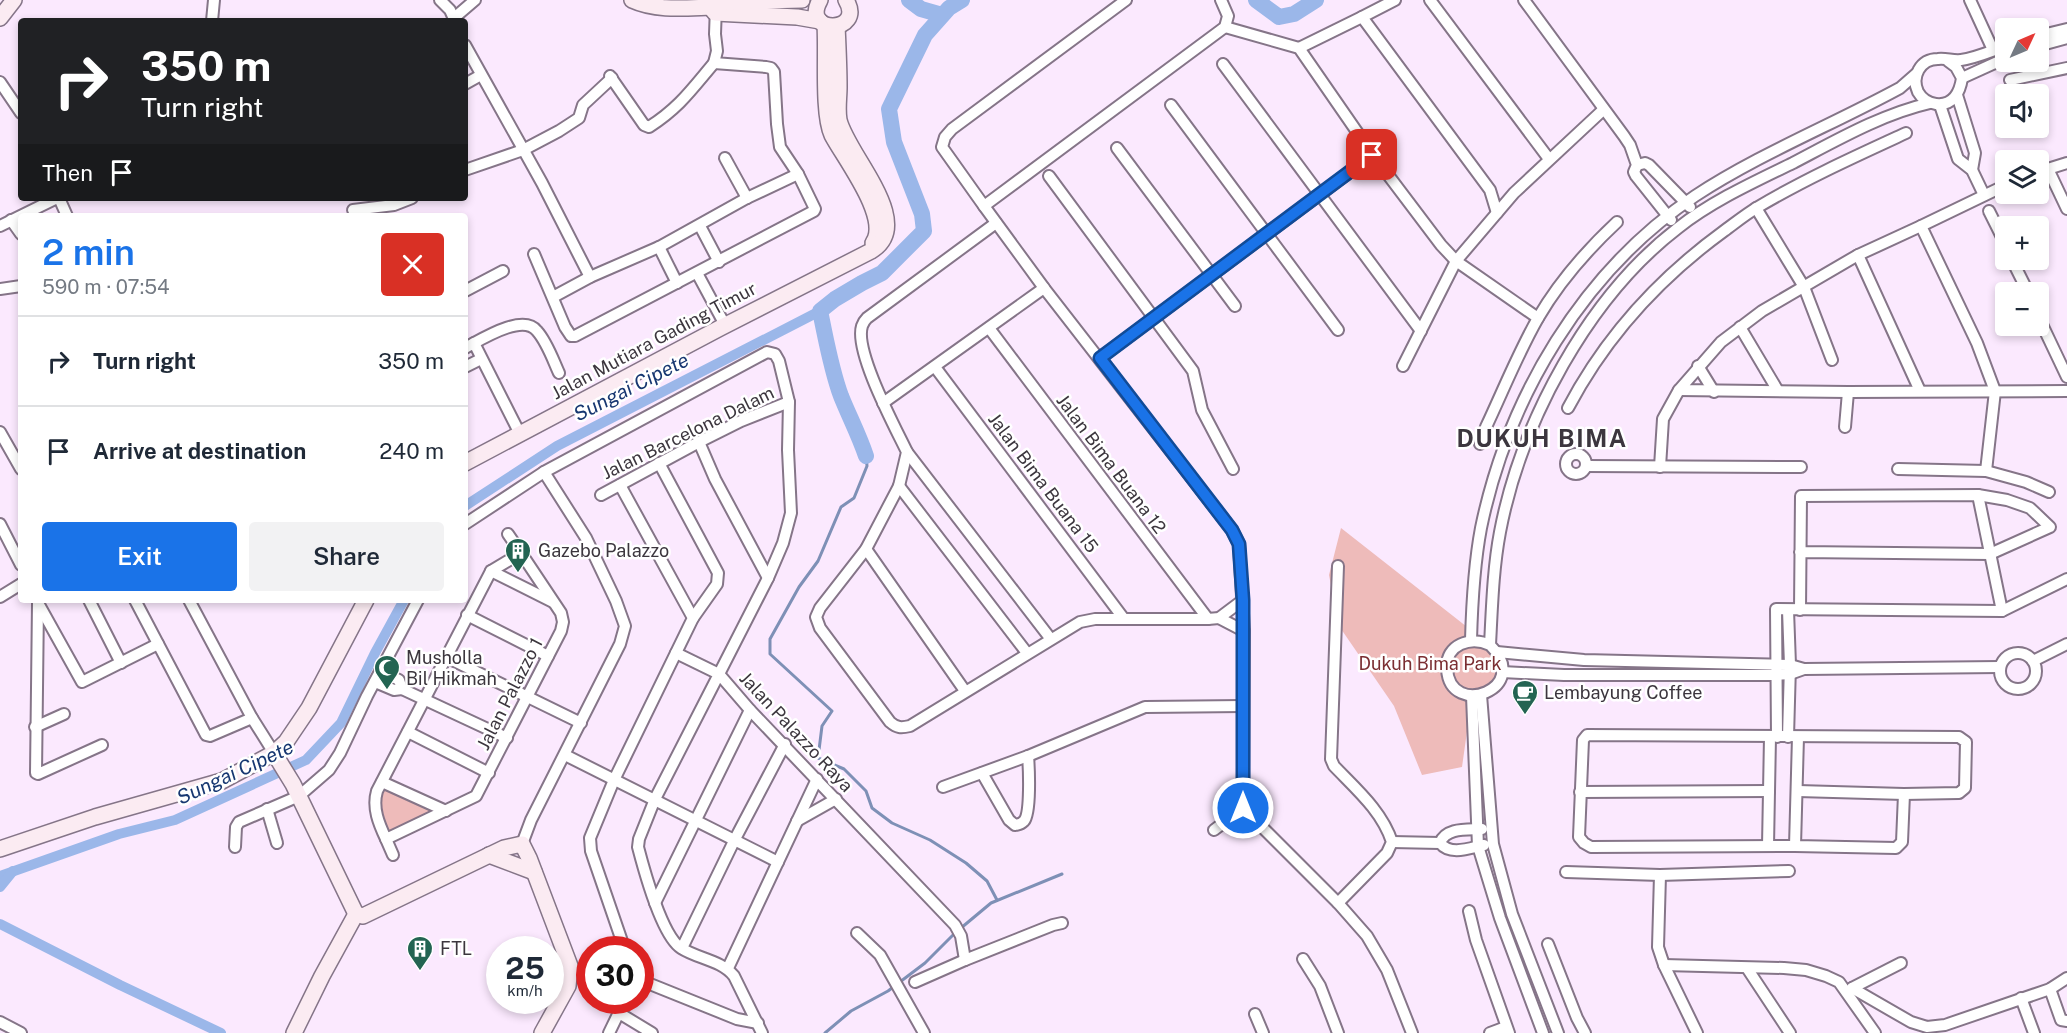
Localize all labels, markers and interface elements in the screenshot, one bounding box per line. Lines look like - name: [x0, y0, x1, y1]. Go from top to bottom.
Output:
- north arrow: [1995, 18, 2049, 72]
- map controls: [1995, 18, 2049, 336]
- text: 350 m: [141, 41, 271, 90]
- icon: right: [42, 42, 120, 120]
- button: sound: [1995, 84, 2049, 138]
- text: Turn right: [141, 91, 264, 123]
- pin: [1346, 129, 1397, 180]
- icon: arrive: [1355, 138, 1388, 171]
- button: layers: [1995, 150, 2049, 204]
- icon: arrive: [105, 156, 138, 189]
- text: Then: [42, 160, 93, 186]
- button: +: [1995, 216, 2049, 270]
- text: 2 min: [42, 231, 135, 273]
- button: close: [381, 233, 444, 296]
- text: 590 m · 07:54: [42, 275, 170, 299]
- street label: Jalan Mutiara Gading Timur: [548, 278, 760, 404]
- button: −: [1995, 282, 2049, 336]
- icon: right: [42, 345, 75, 378]
- text: Turn right: [93, 348, 196, 374]
- text: 350 m: [378, 348, 444, 374]
- water label: Sungai Cipete: [569, 348, 693, 426]
- street label: Jalan Barcelona Dalam: [598, 382, 777, 483]
- street label: Jalan Bima Buana 12: [1052, 390, 1171, 537]
- street label: Jalan Bima Buana 15: [984, 409, 1103, 557]
- district label: DUKUH BIMA: [1456, 424, 1628, 452]
- icon: arrive: [42, 435, 75, 468]
- text: Arrive at destination: [93, 438, 306, 464]
- text: 240 m: [379, 438, 444, 464]
- button: Exit: [42, 522, 237, 591]
- button: Share: [249, 522, 444, 591]
- building icon: Gazebo Palazzo: [503, 536, 533, 574]
- place label: Gazebo Palazzo: [538, 540, 669, 561]
- street label: Jalan Palazzo 1: [472, 634, 547, 753]
- place label: Musholla Bil Hikmah: [406, 647, 497, 689]
- mosque icon: Musholla Bil Hikmah: [372, 653, 402, 691]
- park label: Dukuh Bima Park: [1358, 653, 1502, 674]
- street label: Jalan Palazzo Raya: [735, 667, 857, 796]
- cafe icon: Lembayung Coffee: [1510, 678, 1540, 716]
- place label: Lembayung Coffee: [1544, 682, 1703, 703]
- water label: Sungai Cipete: [173, 734, 297, 810]
- position arrow: [1211, 776, 1275, 840]
- building icon: FTL: [405, 934, 435, 972]
- speed limit sign: 30: [576, 936, 654, 1014]
- place label: FTL: [440, 938, 472, 959]
- text: 25: [505, 950, 545, 986]
- text: km/h: [507, 982, 543, 999]

